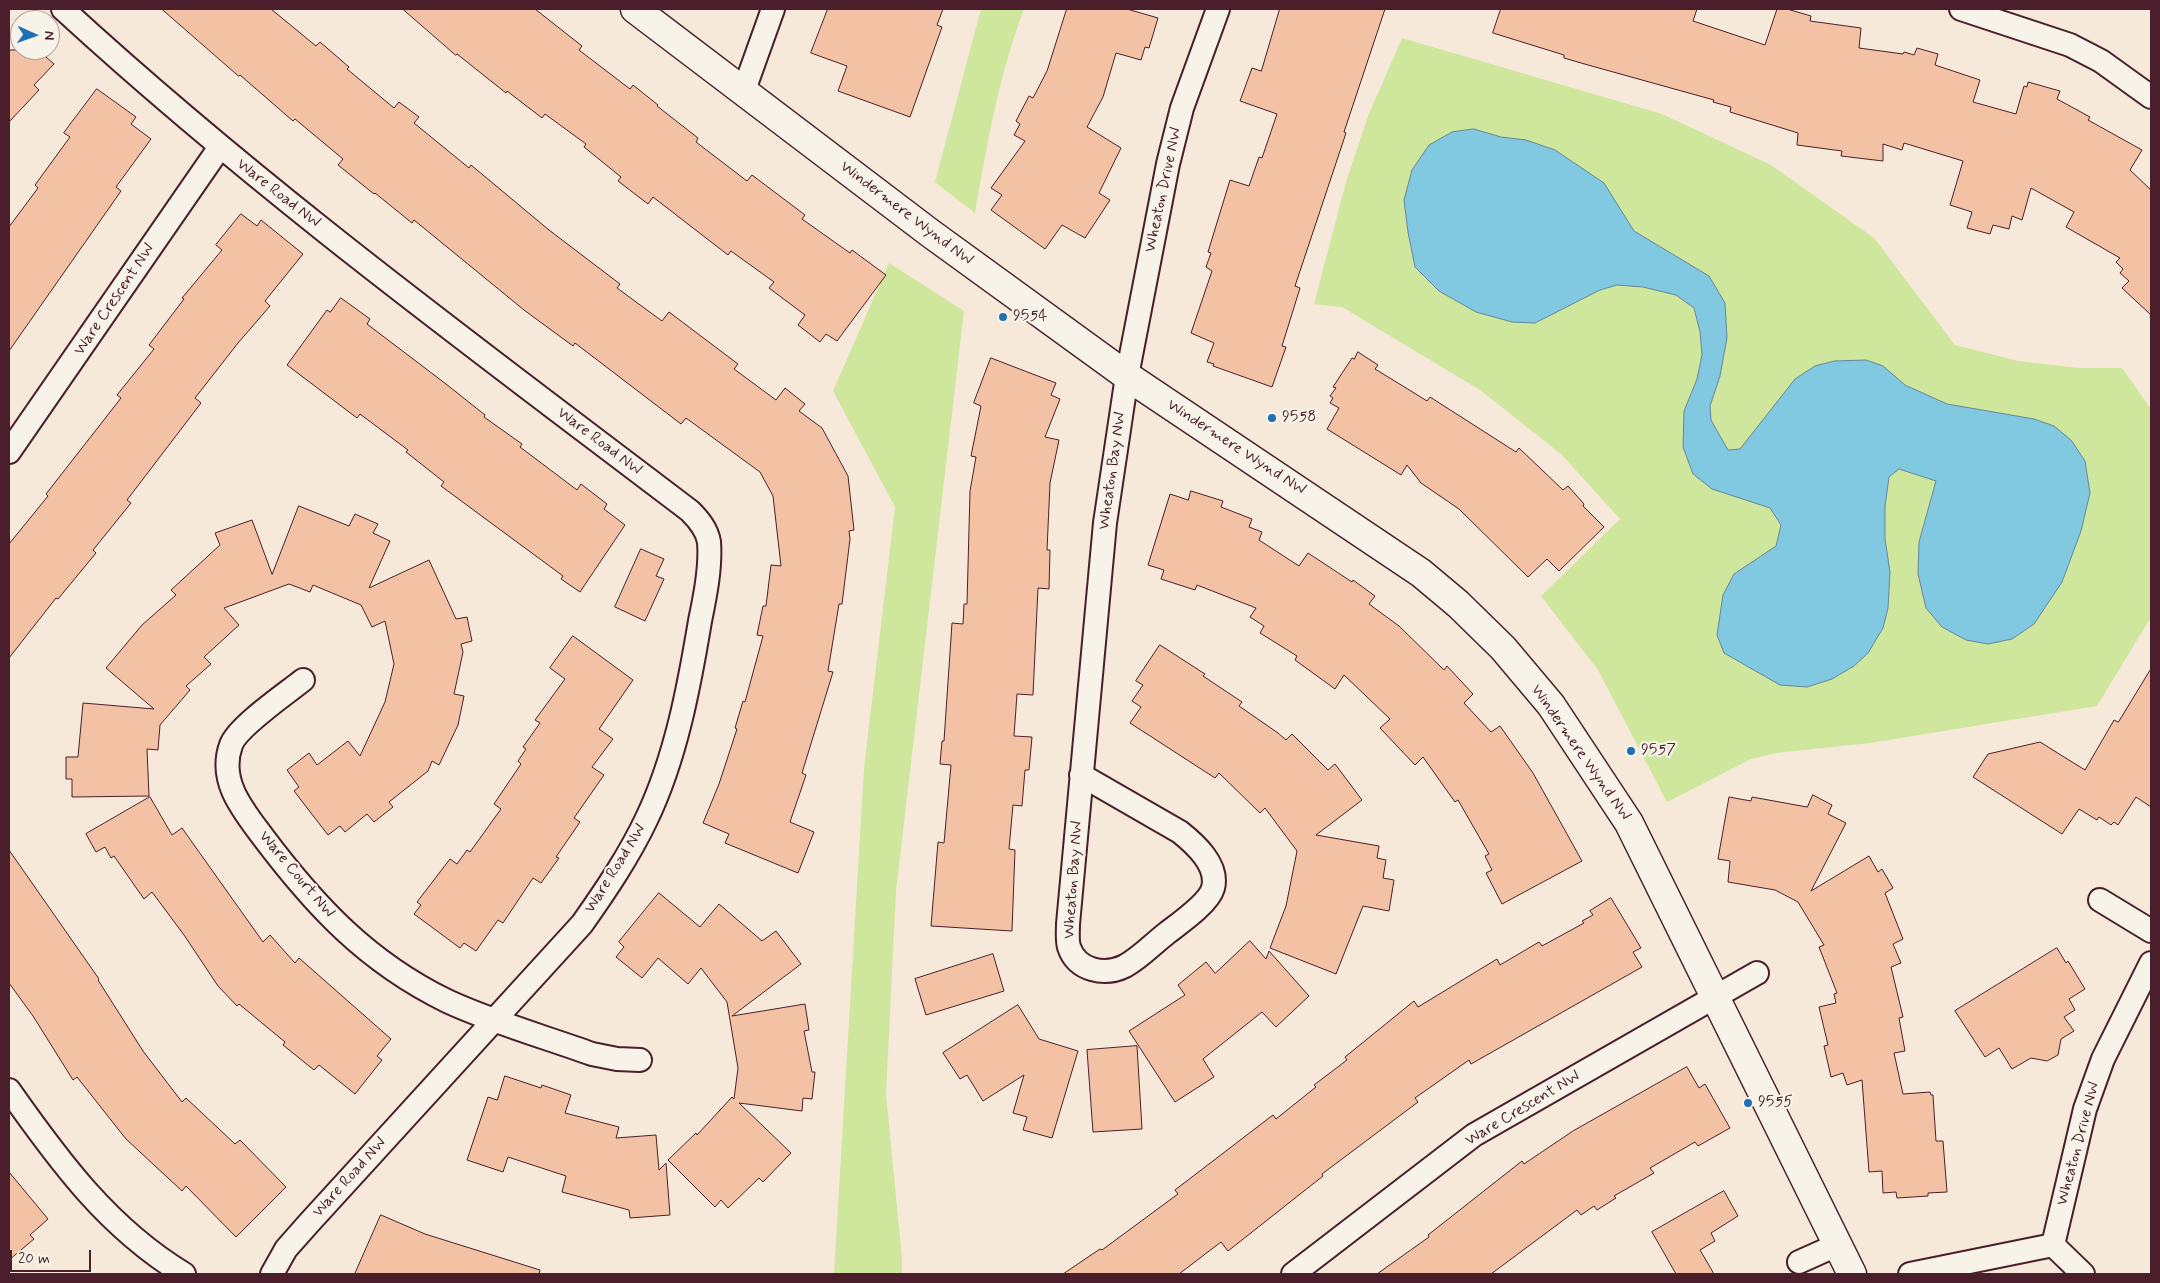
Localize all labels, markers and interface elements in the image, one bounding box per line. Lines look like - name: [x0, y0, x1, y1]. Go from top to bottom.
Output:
- north arrow: [10, 10, 60, 60]
- text: N: [40, 31, 58, 40]
- street label: Wheaton Drive NW: [1141, 126, 1187, 254]
- street label: Ware Road NW: [232, 155, 324, 233]
- street label: Windermere Wynd NW: [836, 158, 976, 270]
- street label: Ware Crescent NW: [71, 241, 159, 359]
- place label: 9554: [1013, 307, 1048, 327]
- marker: 9554: [997, 311, 1009, 323]
- street label: Windermere Wynd NW: [1163, 396, 1309, 500]
- street label: Ware Road NW: [553, 404, 645, 480]
- place label: 9558: [1282, 408, 1316, 428]
- street label: Wheaton Bay NW: [1095, 411, 1131, 531]
- marker: 9558: [1266, 412, 1278, 424]
- street label: Windermere Wynd NW: [1526, 681, 1634, 825]
- place label: 9557: [1641, 741, 1676, 761]
- marker: 9557: [1625, 745, 1637, 757]
- street label: Wheaton Bay NW: [1060, 820, 1088, 940]
- street label: Ware Road NW: [581, 821, 651, 917]
- street label: Ware Court NW: [254, 828, 338, 922]
- street label: Ware Crescent NW: [1462, 1067, 1584, 1151]
- street label: Wheaton Drive NW: [2053, 1080, 2105, 1208]
- place label: 9555: [1758, 1093, 1793, 1113]
- marker: 9555: [1742, 1097, 1754, 1109]
- street label: Ware Road NW: [309, 1134, 391, 1222]
- scale bar: [12, 1240, 94, 1272]
- text: 20 m: [18, 1249, 50, 1269]

